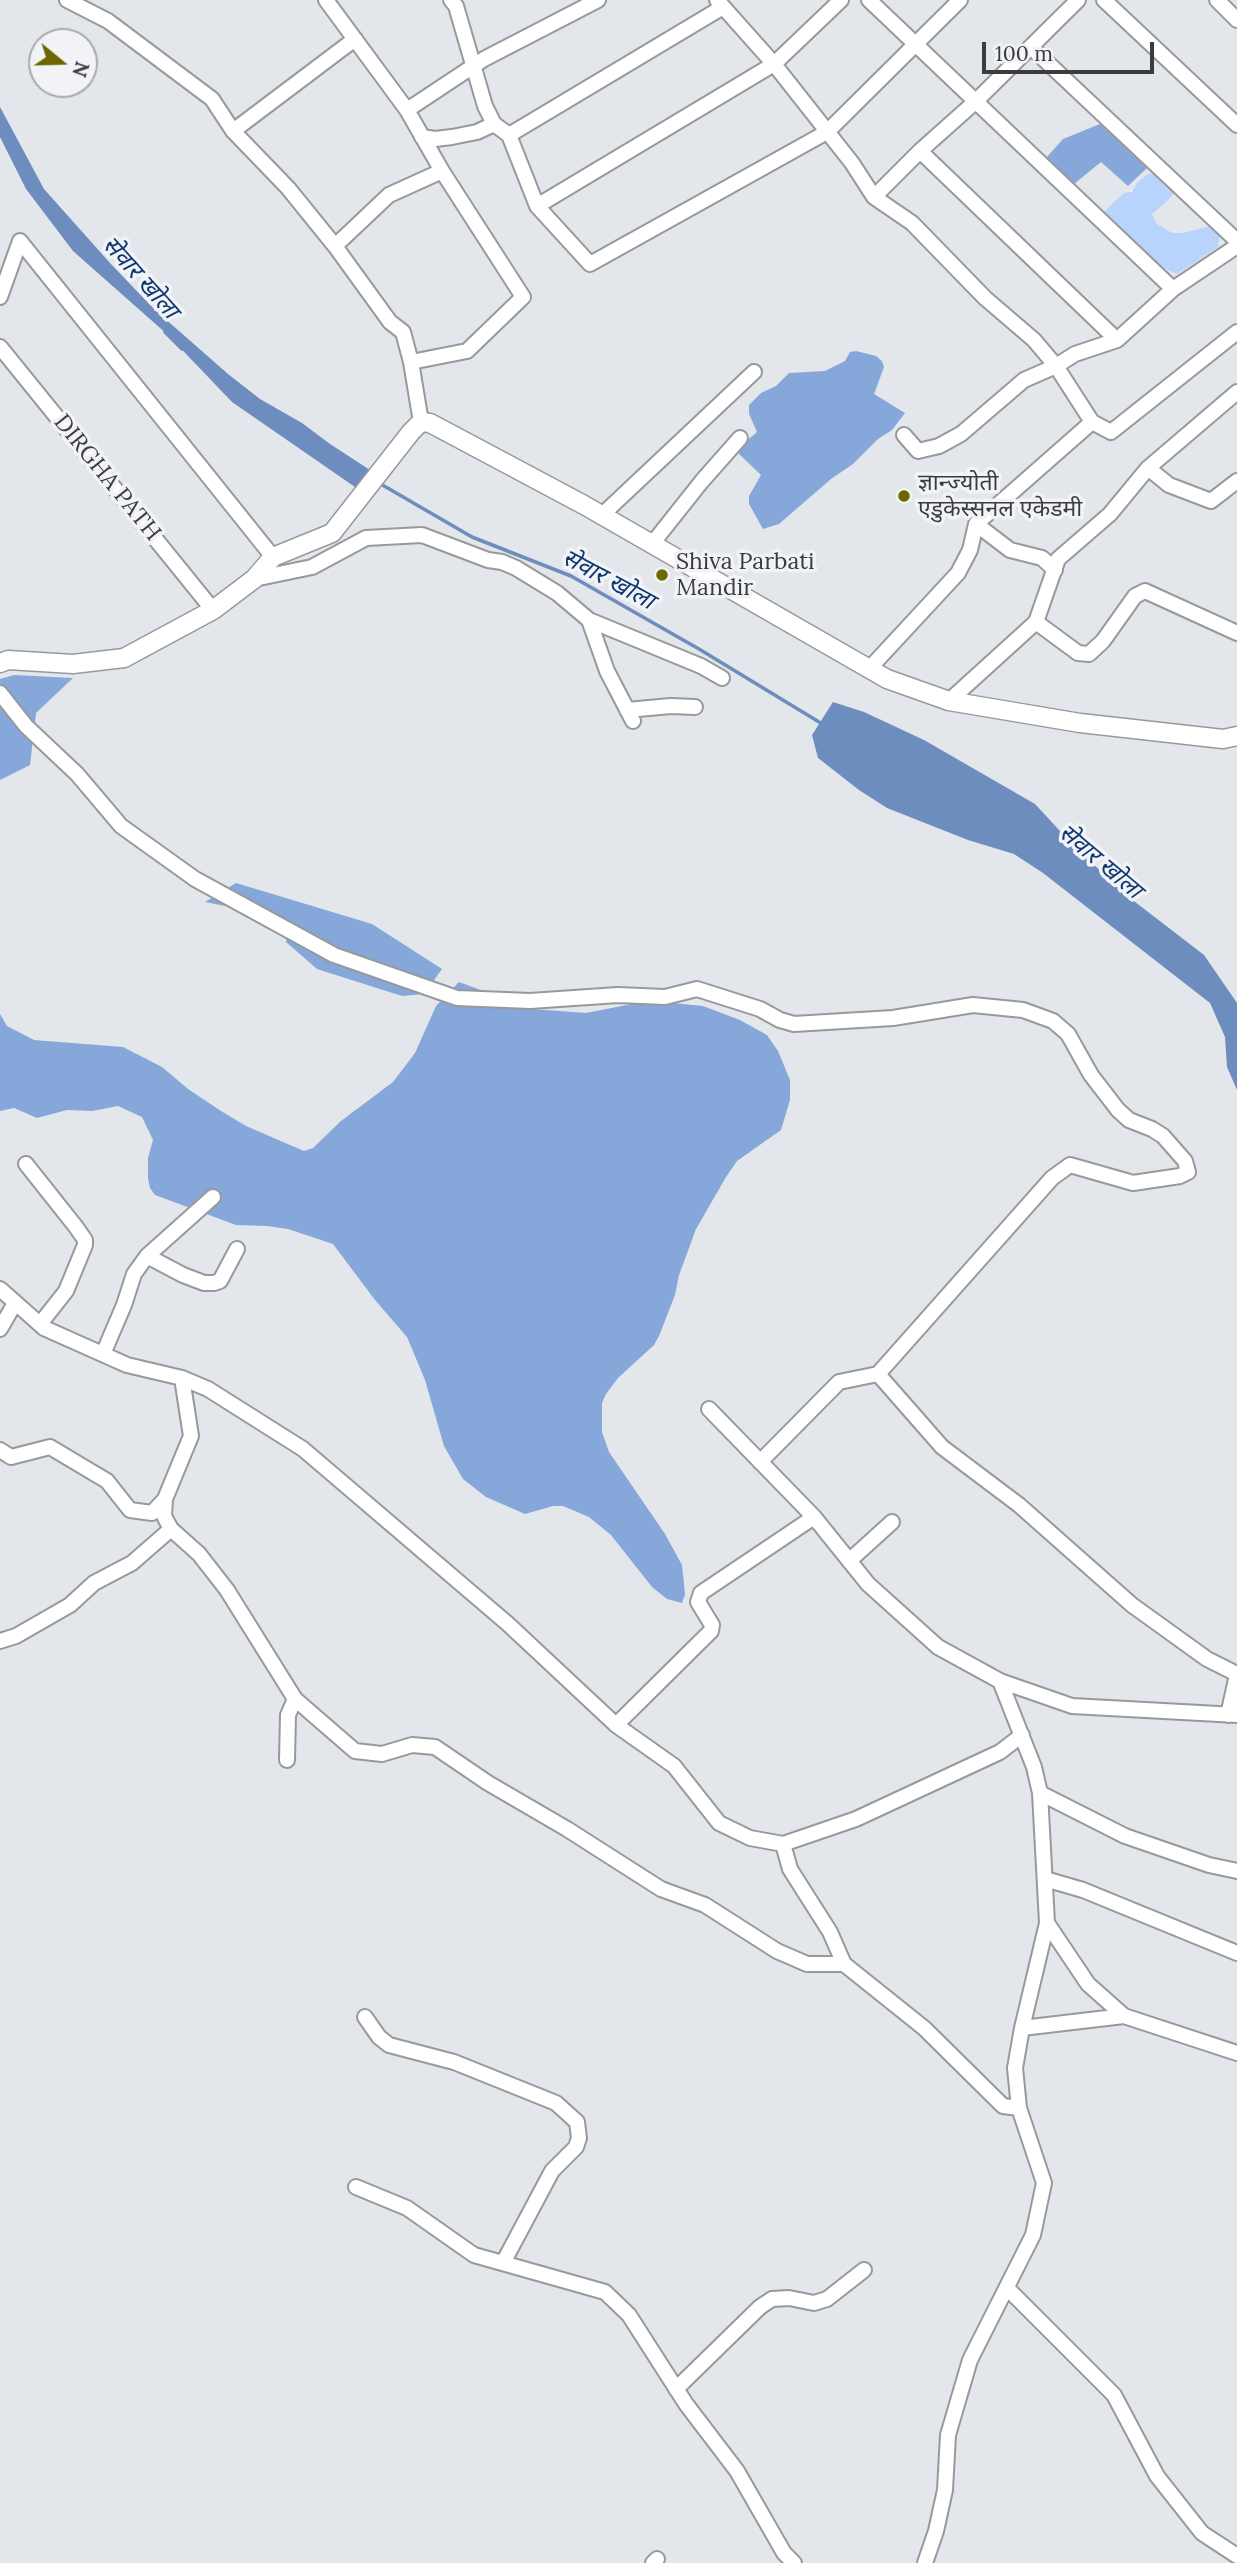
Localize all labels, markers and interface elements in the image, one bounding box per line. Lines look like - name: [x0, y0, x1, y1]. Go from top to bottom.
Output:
- north arrow: [28, 28, 98, 98]
- scale bar: [985, 28, 1156, 72]
- text: 100 m: [995, 40, 1053, 67]
- text: N: [67, 58, 95, 80]
- water label: सेवार खोला: [96, 231, 184, 325]
- street label: DIRGHA PATH: [48, 409, 166, 547]
- place label: ज्ञान्ज्योती एडुकेस्सनल एकेडमी: [918, 469, 1082, 523]
- marker: ज्ञान्ज्योती एडुकेस्सनल एकेडमी: [896, 488, 912, 504]
- water label: सेवार खोला: [557, 544, 659, 616]
- place label: Shiva Parbati Mandir: [676, 548, 815, 602]
- marker: Shiva Parbati Mandir: [654, 567, 670, 583]
- water label: सेवार खोला: [1052, 819, 1148, 905]

